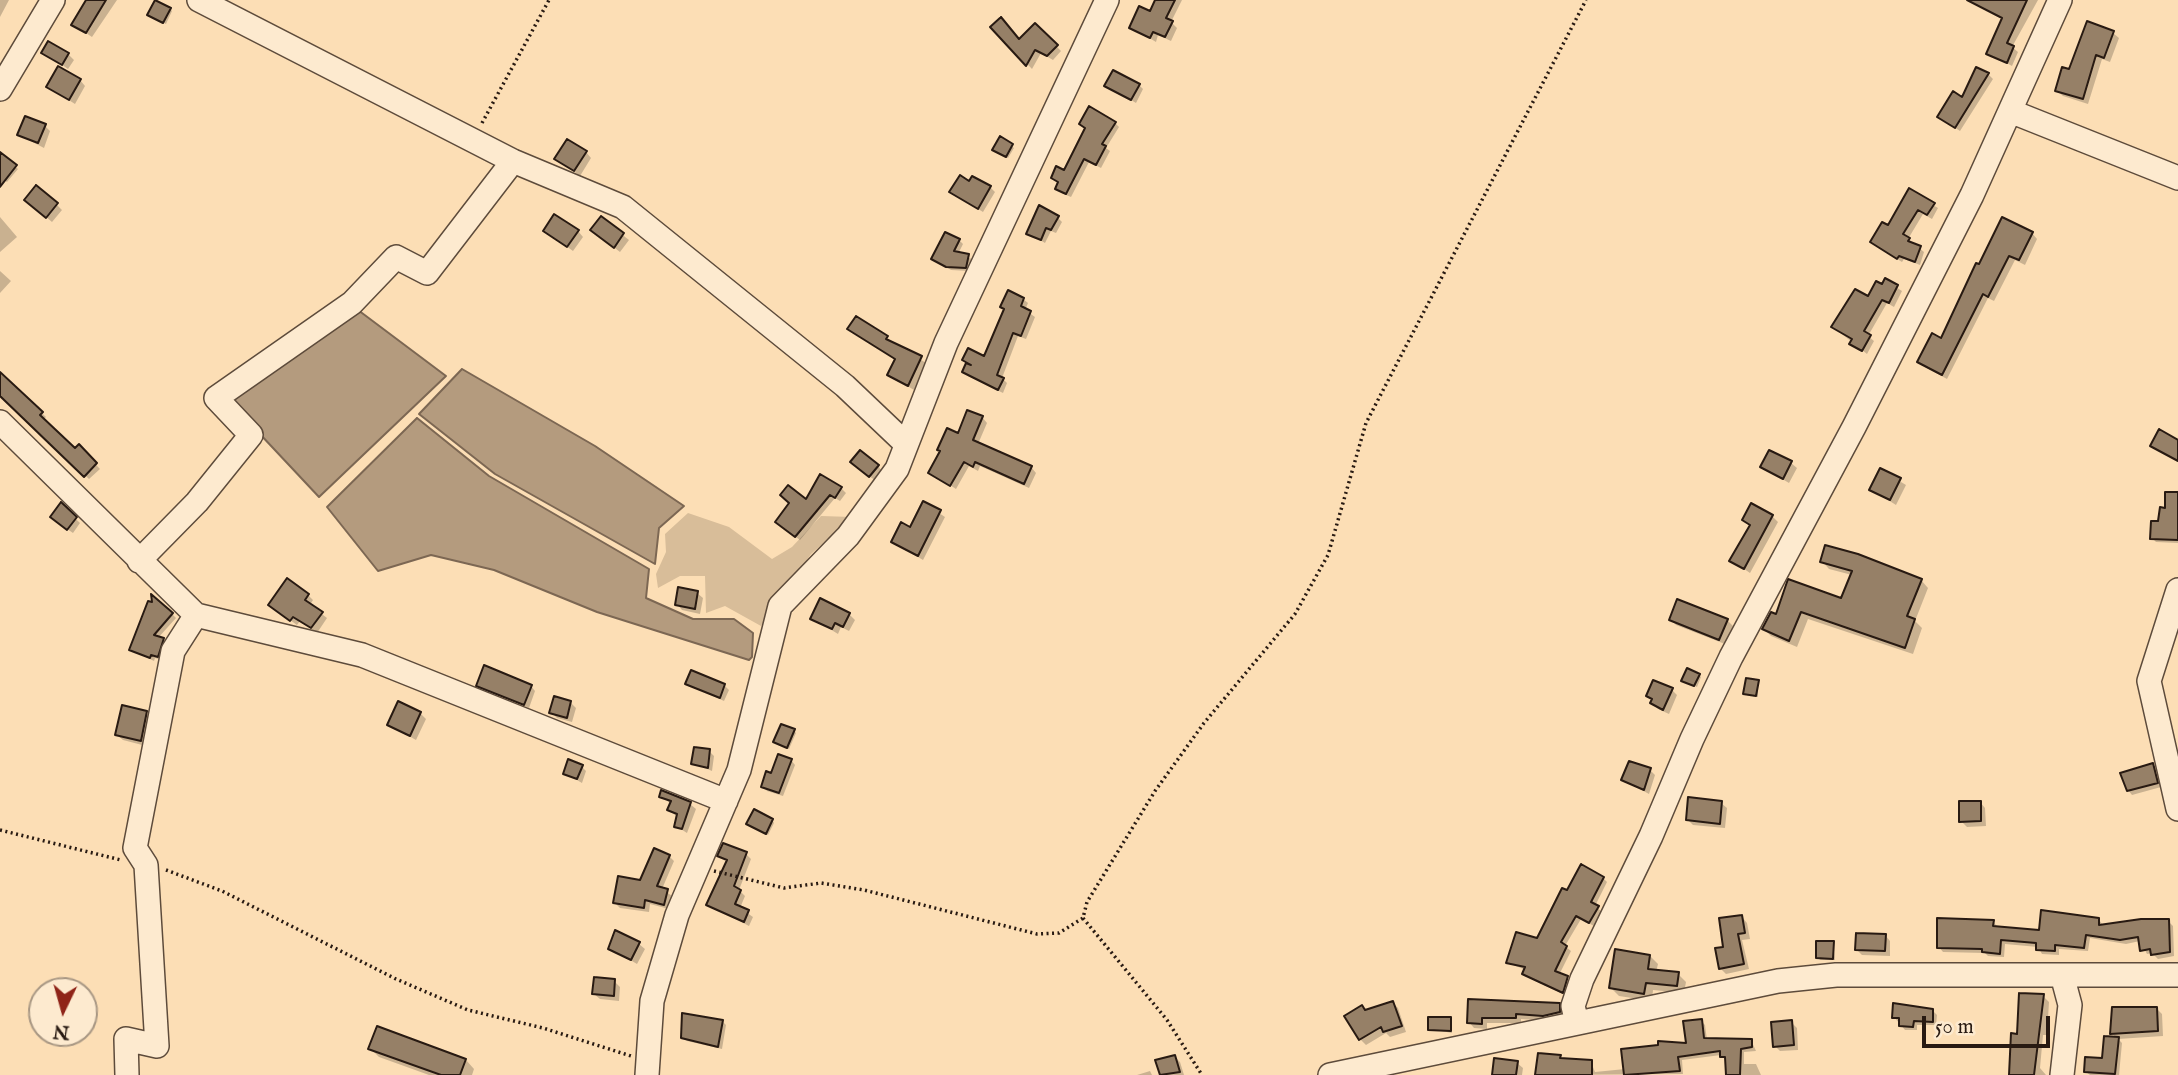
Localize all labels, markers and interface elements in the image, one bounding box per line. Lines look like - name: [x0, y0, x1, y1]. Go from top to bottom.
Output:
- north arrow: [28, 977, 98, 1047]
- scale bar: [1926, 1002, 2054, 1046]
- text: 50 m: [1935, 1014, 1974, 1041]
- text: N: [52, 1018, 71, 1044]

